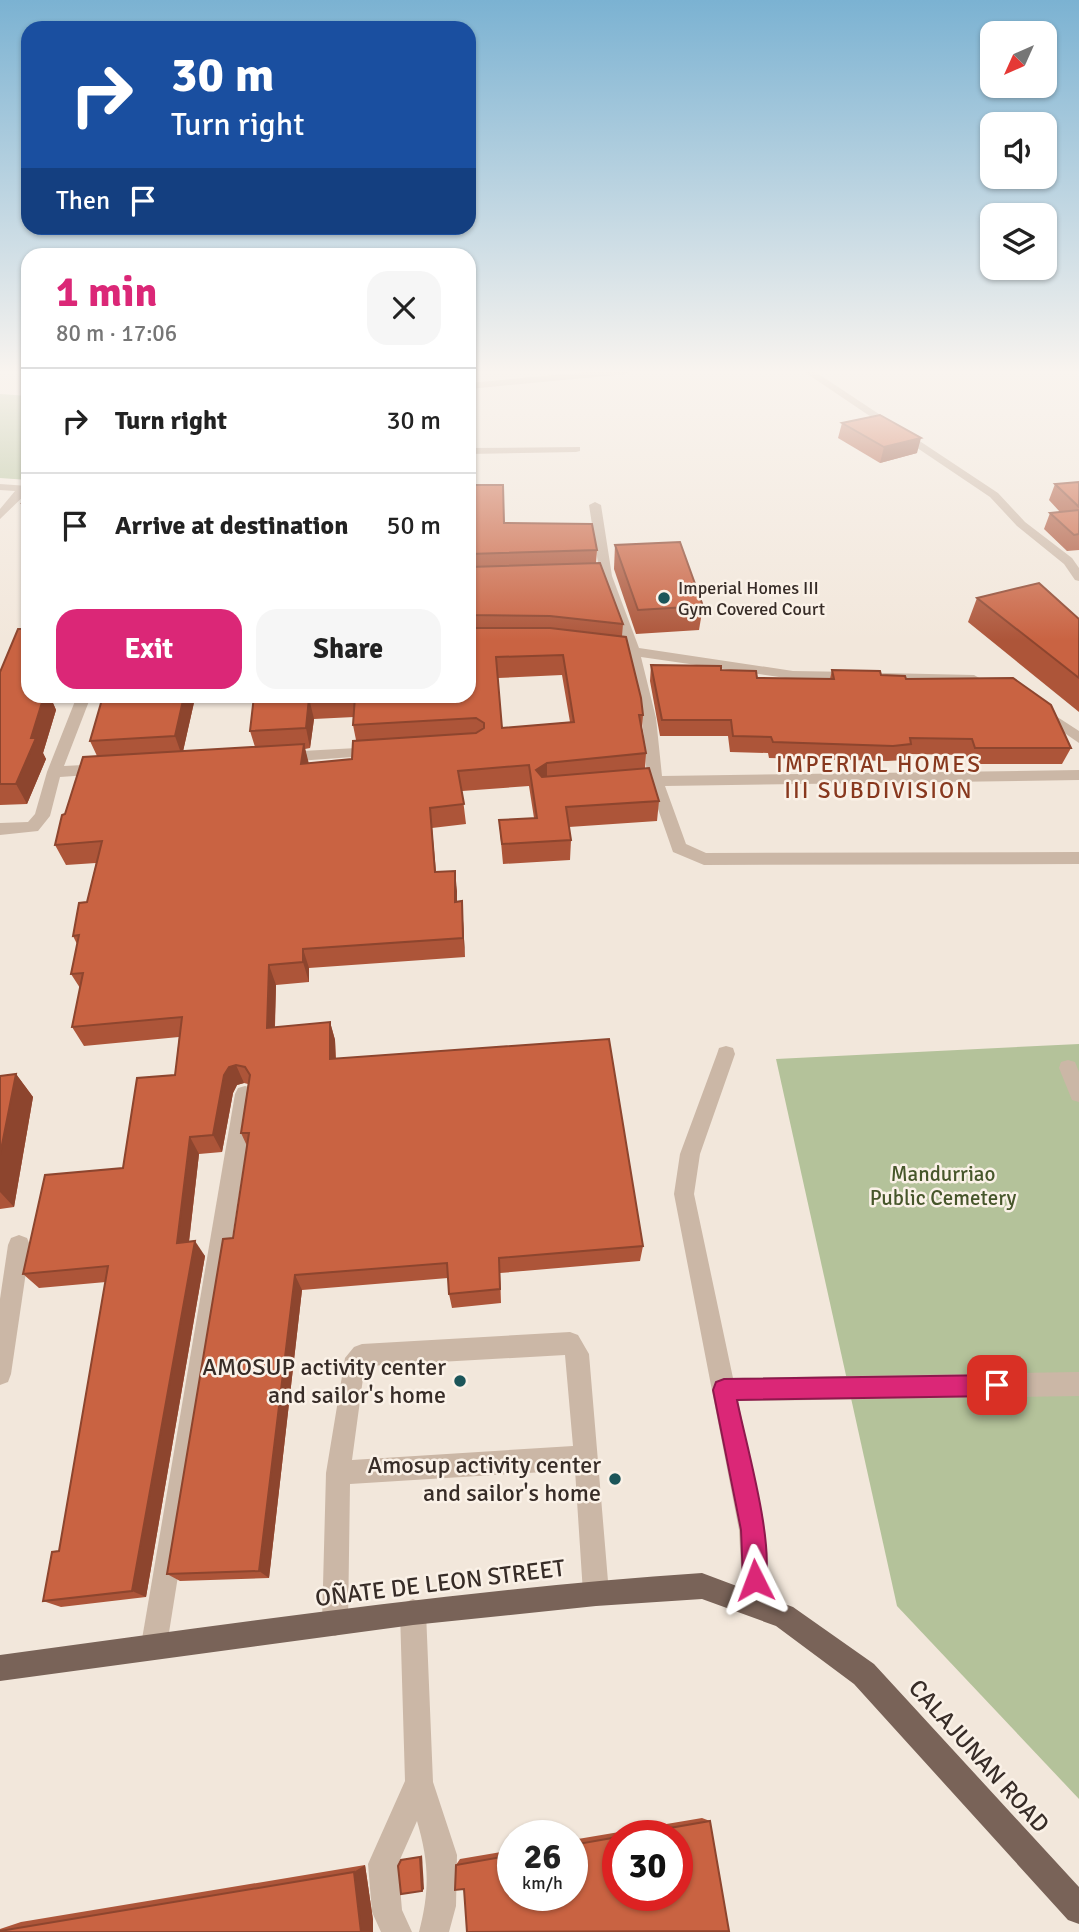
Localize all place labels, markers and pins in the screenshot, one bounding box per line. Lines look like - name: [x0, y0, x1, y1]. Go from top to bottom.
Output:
- place label: Imperial Homes III Gym Covered Court: [678, 577, 825, 620]
- marker: Imperial Homes III Gym Covered Court: [656, 590, 672, 606]
- place label: AMOSUP activity center and sailor's home: [202, 1352, 446, 1410]
- pin: [967, 1355, 1027, 1415]
- marker: AMOSUP activity center and sailor's home: [452, 1373, 468, 1389]
- place label: Amosup activity center and sailor's home: [368, 1450, 601, 1508]
- marker: Amosup activity center and sailor's home: [607, 1471, 623, 1487]

